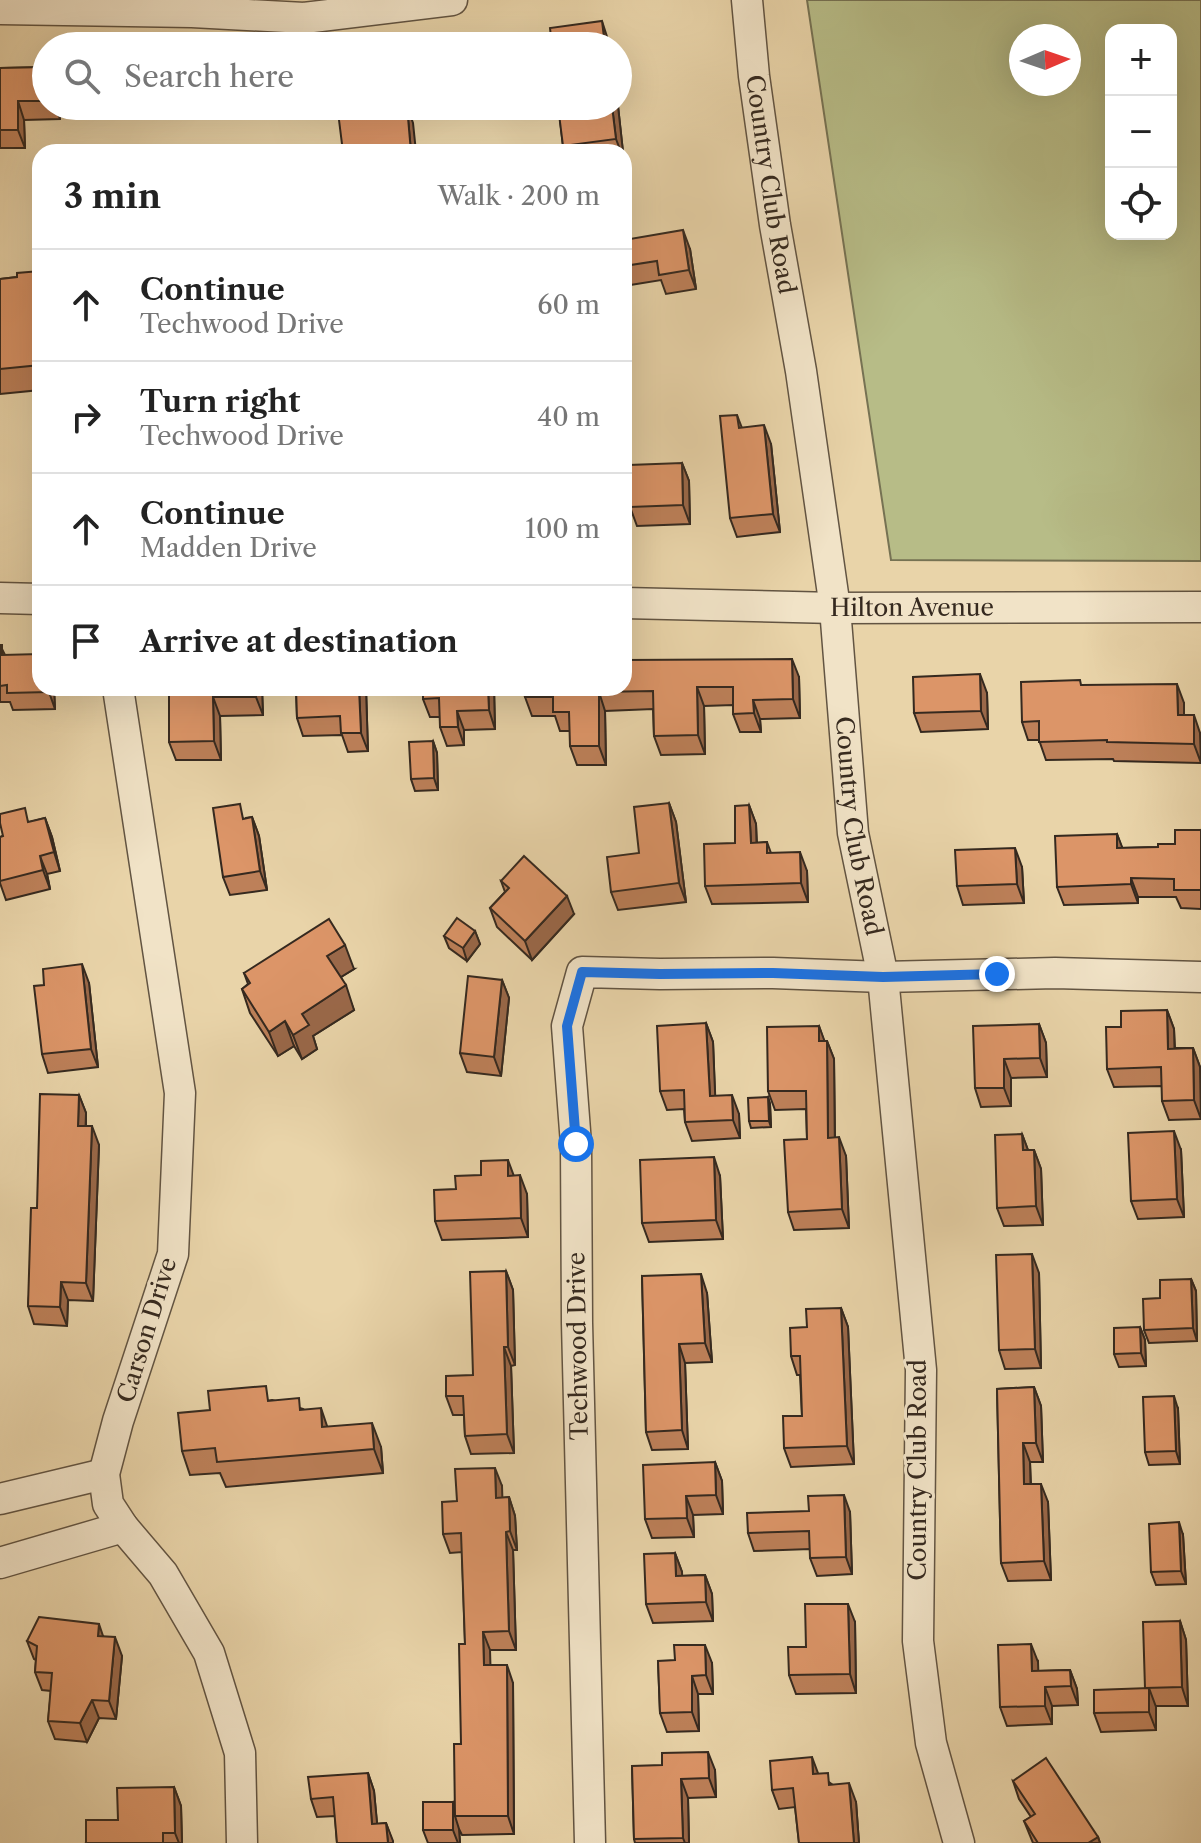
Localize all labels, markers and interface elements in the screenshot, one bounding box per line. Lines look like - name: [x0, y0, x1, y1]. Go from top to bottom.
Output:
- north arrow: [1009, 24, 1081, 96]
- map controls: [1105, 24, 1177, 240]
- button: +: [1105, 24, 1177, 96]
- search box: [32, 32, 632, 120]
- icon: search: [60, 54, 104, 98]
- text: Search here: [124, 58, 294, 95]
- street label: Country Club Road: [740, 73, 802, 297]
- button: −: [1105, 96, 1177, 168]
- button: locate: [1105, 168, 1177, 240]
- text: 3 min: [64, 175, 161, 217]
- text: Walk · 200 m: [438, 180, 600, 212]
- text: Continue: [140, 271, 285, 308]
- icon: ahead: [64, 283, 108, 327]
- text: 60 m: [537, 289, 600, 321]
- text: Techwood Drive: [140, 308, 344, 340]
- text: Turn right: [140, 383, 300, 420]
- icon: right: [64, 395, 108, 439]
- text: 40 m: [537, 401, 600, 433]
- text: Techwood Drive: [140, 420, 344, 452]
- text: Continue: [140, 495, 285, 532]
- icon: ahead: [64, 507, 108, 551]
- text: 100 m: [525, 513, 600, 545]
- text: Madden Drive: [140, 532, 317, 564]
- street label: Hilton Avenue: [830, 593, 994, 622]
- icon: arrive: [64, 619, 108, 663]
- text: Arrive at destination: [140, 623, 458, 660]
- street label: Country Club Road: [830, 715, 889, 939]
- route end: [979, 956, 1015, 992]
- route start: [558, 1126, 594, 1162]
- street label: Techwood Drive: [561, 1252, 594, 1440]
- street label: Carson Drive: [111, 1254, 182, 1406]
- street label: Country Club Road: [903, 1359, 932, 1581]

